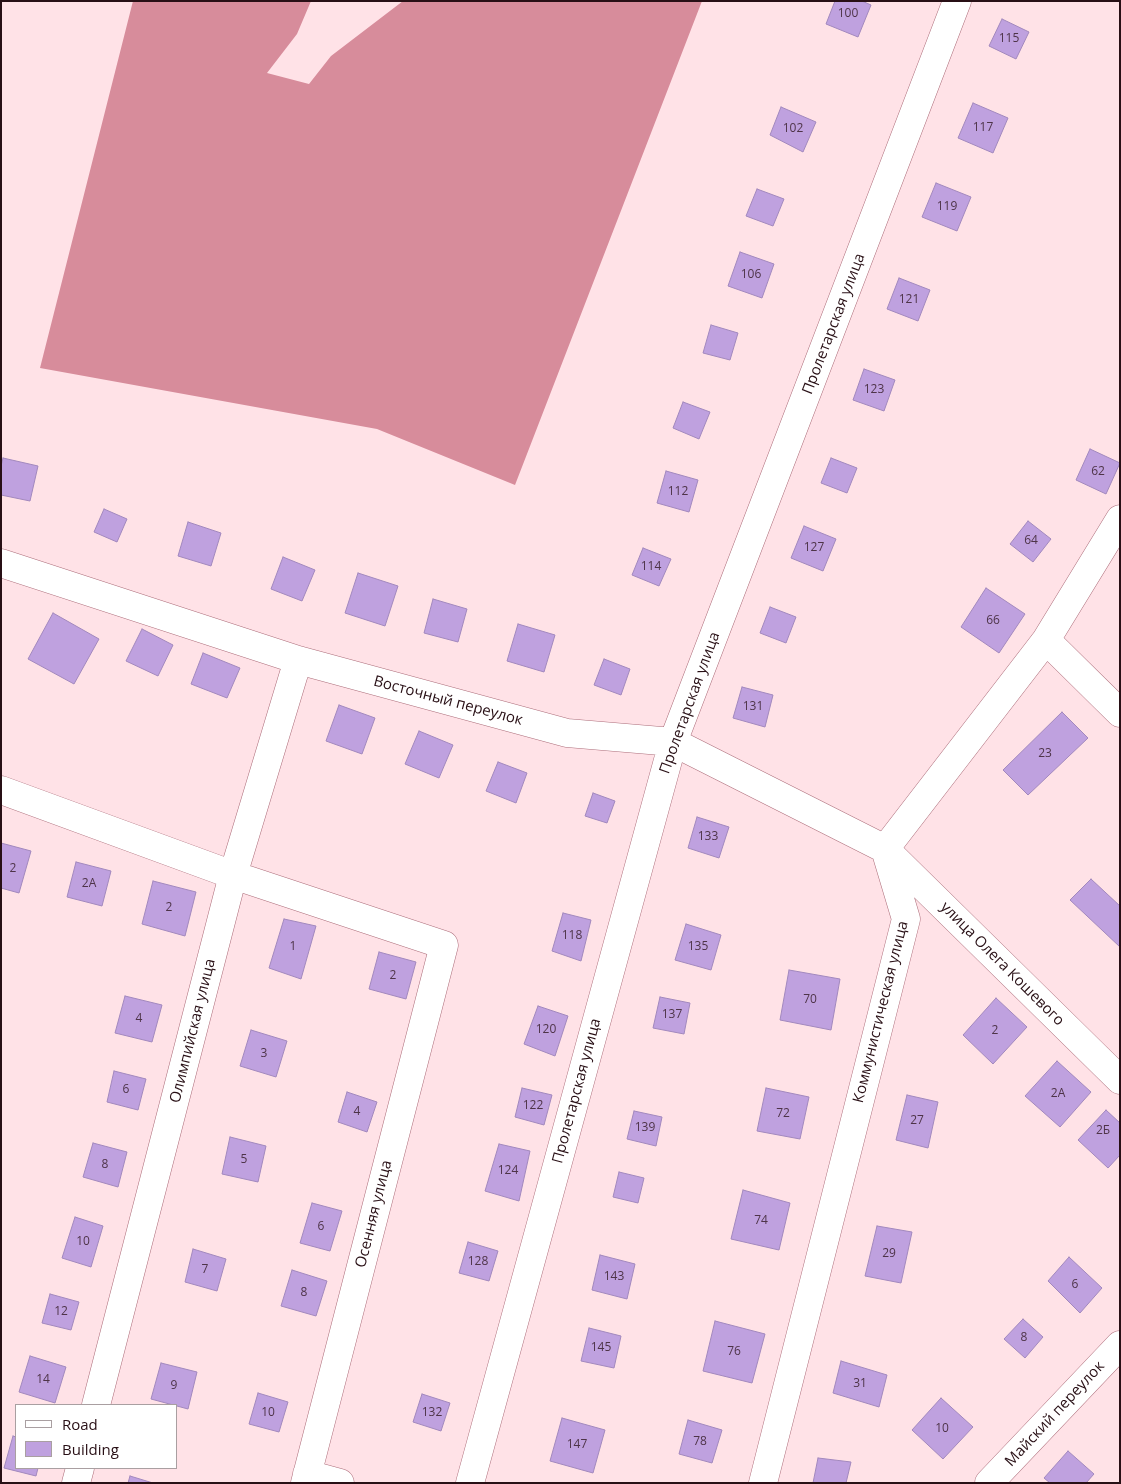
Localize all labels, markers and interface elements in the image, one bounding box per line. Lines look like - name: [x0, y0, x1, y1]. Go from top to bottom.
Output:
- house number: 100: [838, 7, 858, 21]
- house number: 115: [999, 32, 1019, 46]
- house number: 117: [973, 121, 993, 135]
- house number: 102: [783, 122, 803, 136]
- house number: 119: [937, 200, 957, 214]
- street label: Пролетарская улица: [799, 251, 869, 397]
- house number: 106: [741, 268, 761, 282]
- house number: 121: [899, 293, 919, 307]
- house number: 123: [864, 383, 884, 397]
- house number: 62: [1091, 465, 1105, 479]
- house number: 112: [668, 485, 688, 499]
- house number: 64: [1024, 534, 1038, 548]
- house number: 127: [804, 541, 824, 555]
- house number: 114: [641, 560, 661, 574]
- house number: 66: [986, 614, 1000, 628]
- street label: Пролетарская улица: [656, 630, 724, 776]
- street label: Восточный переулок: [371, 672, 525, 730]
- house number: 131: [743, 700, 763, 714]
- house number: 23: [1038, 747, 1052, 761]
- house number: 133: [698, 830, 718, 844]
- house number: 2: [10, 862, 16, 876]
- house number: 2А: [82, 877, 96, 891]
- street label: улица Олега Кошевого: [936, 898, 1068, 1030]
- house number: 2: [166, 901, 172, 915]
- street label: Коммунистическая улица: [850, 919, 912, 1105]
- house number: 118: [562, 929, 582, 943]
- house number: 1: [290, 940, 296, 954]
- house number: 135: [688, 940, 708, 954]
- street label: Олимпийская улица: [166, 957, 220, 1105]
- house number: 2: [390, 969, 396, 983]
- house number: 70: [803, 993, 817, 1007]
- house number: 137: [662, 1008, 682, 1022]
- house number: 4: [136, 1012, 142, 1026]
- street label: Пролетарская улица: [549, 1016, 605, 1166]
- house number: 120: [536, 1023, 556, 1037]
- house number: 2: [992, 1024, 998, 1038]
- house number: 3: [261, 1047, 267, 1061]
- house number: 6: [123, 1083, 129, 1097]
- house number: 2А: [1051, 1087, 1065, 1101]
- house number: 122: [523, 1099, 543, 1113]
- house number: 4: [354, 1105, 360, 1119]
- house number: 72: [776, 1107, 790, 1121]
- house number: 27: [910, 1114, 924, 1128]
- house number: 139: [635, 1121, 655, 1135]
- house number: 2Б: [1096, 1124, 1110, 1138]
- house number: 5: [241, 1153, 247, 1167]
- house number: 8: [102, 1158, 108, 1172]
- street label: Осенняя улица: [352, 1158, 396, 1270]
- house number: 124: [498, 1164, 518, 1178]
- house number: 74: [754, 1214, 768, 1228]
- house number: 6: [318, 1220, 324, 1234]
- house number: 10: [76, 1235, 90, 1249]
- house number: 29: [882, 1247, 896, 1261]
- house number: 128: [468, 1255, 488, 1269]
- house number: 7: [202, 1263, 208, 1277]
- house number: 143: [604, 1270, 624, 1284]
- house number: 6: [1072, 1278, 1078, 1292]
- house number: 8: [301, 1286, 307, 1300]
- house number: 12: [54, 1305, 68, 1319]
- house number: 8: [1021, 1331, 1027, 1345]
- house number: 145: [591, 1341, 611, 1355]
- house number: 76: [727, 1345, 741, 1359]
- street label: Майский переулок: [1002, 1358, 1108, 1470]
- house number: 14: [36, 1373, 50, 1387]
- house number: 31: [853, 1377, 867, 1391]
- house number: 9: [171, 1379, 177, 1393]
- legend: [15, 1404, 178, 1469]
- house number: 10: [261, 1406, 275, 1420]
- house number: 132: [422, 1406, 442, 1420]
- text: Road: [62, 1414, 98, 1434]
- house number: 10: [935, 1422, 949, 1436]
- house number: 78: [693, 1435, 707, 1449]
- house number: 147: [567, 1438, 587, 1452]
- text: Building: [62, 1439, 119, 1459]

